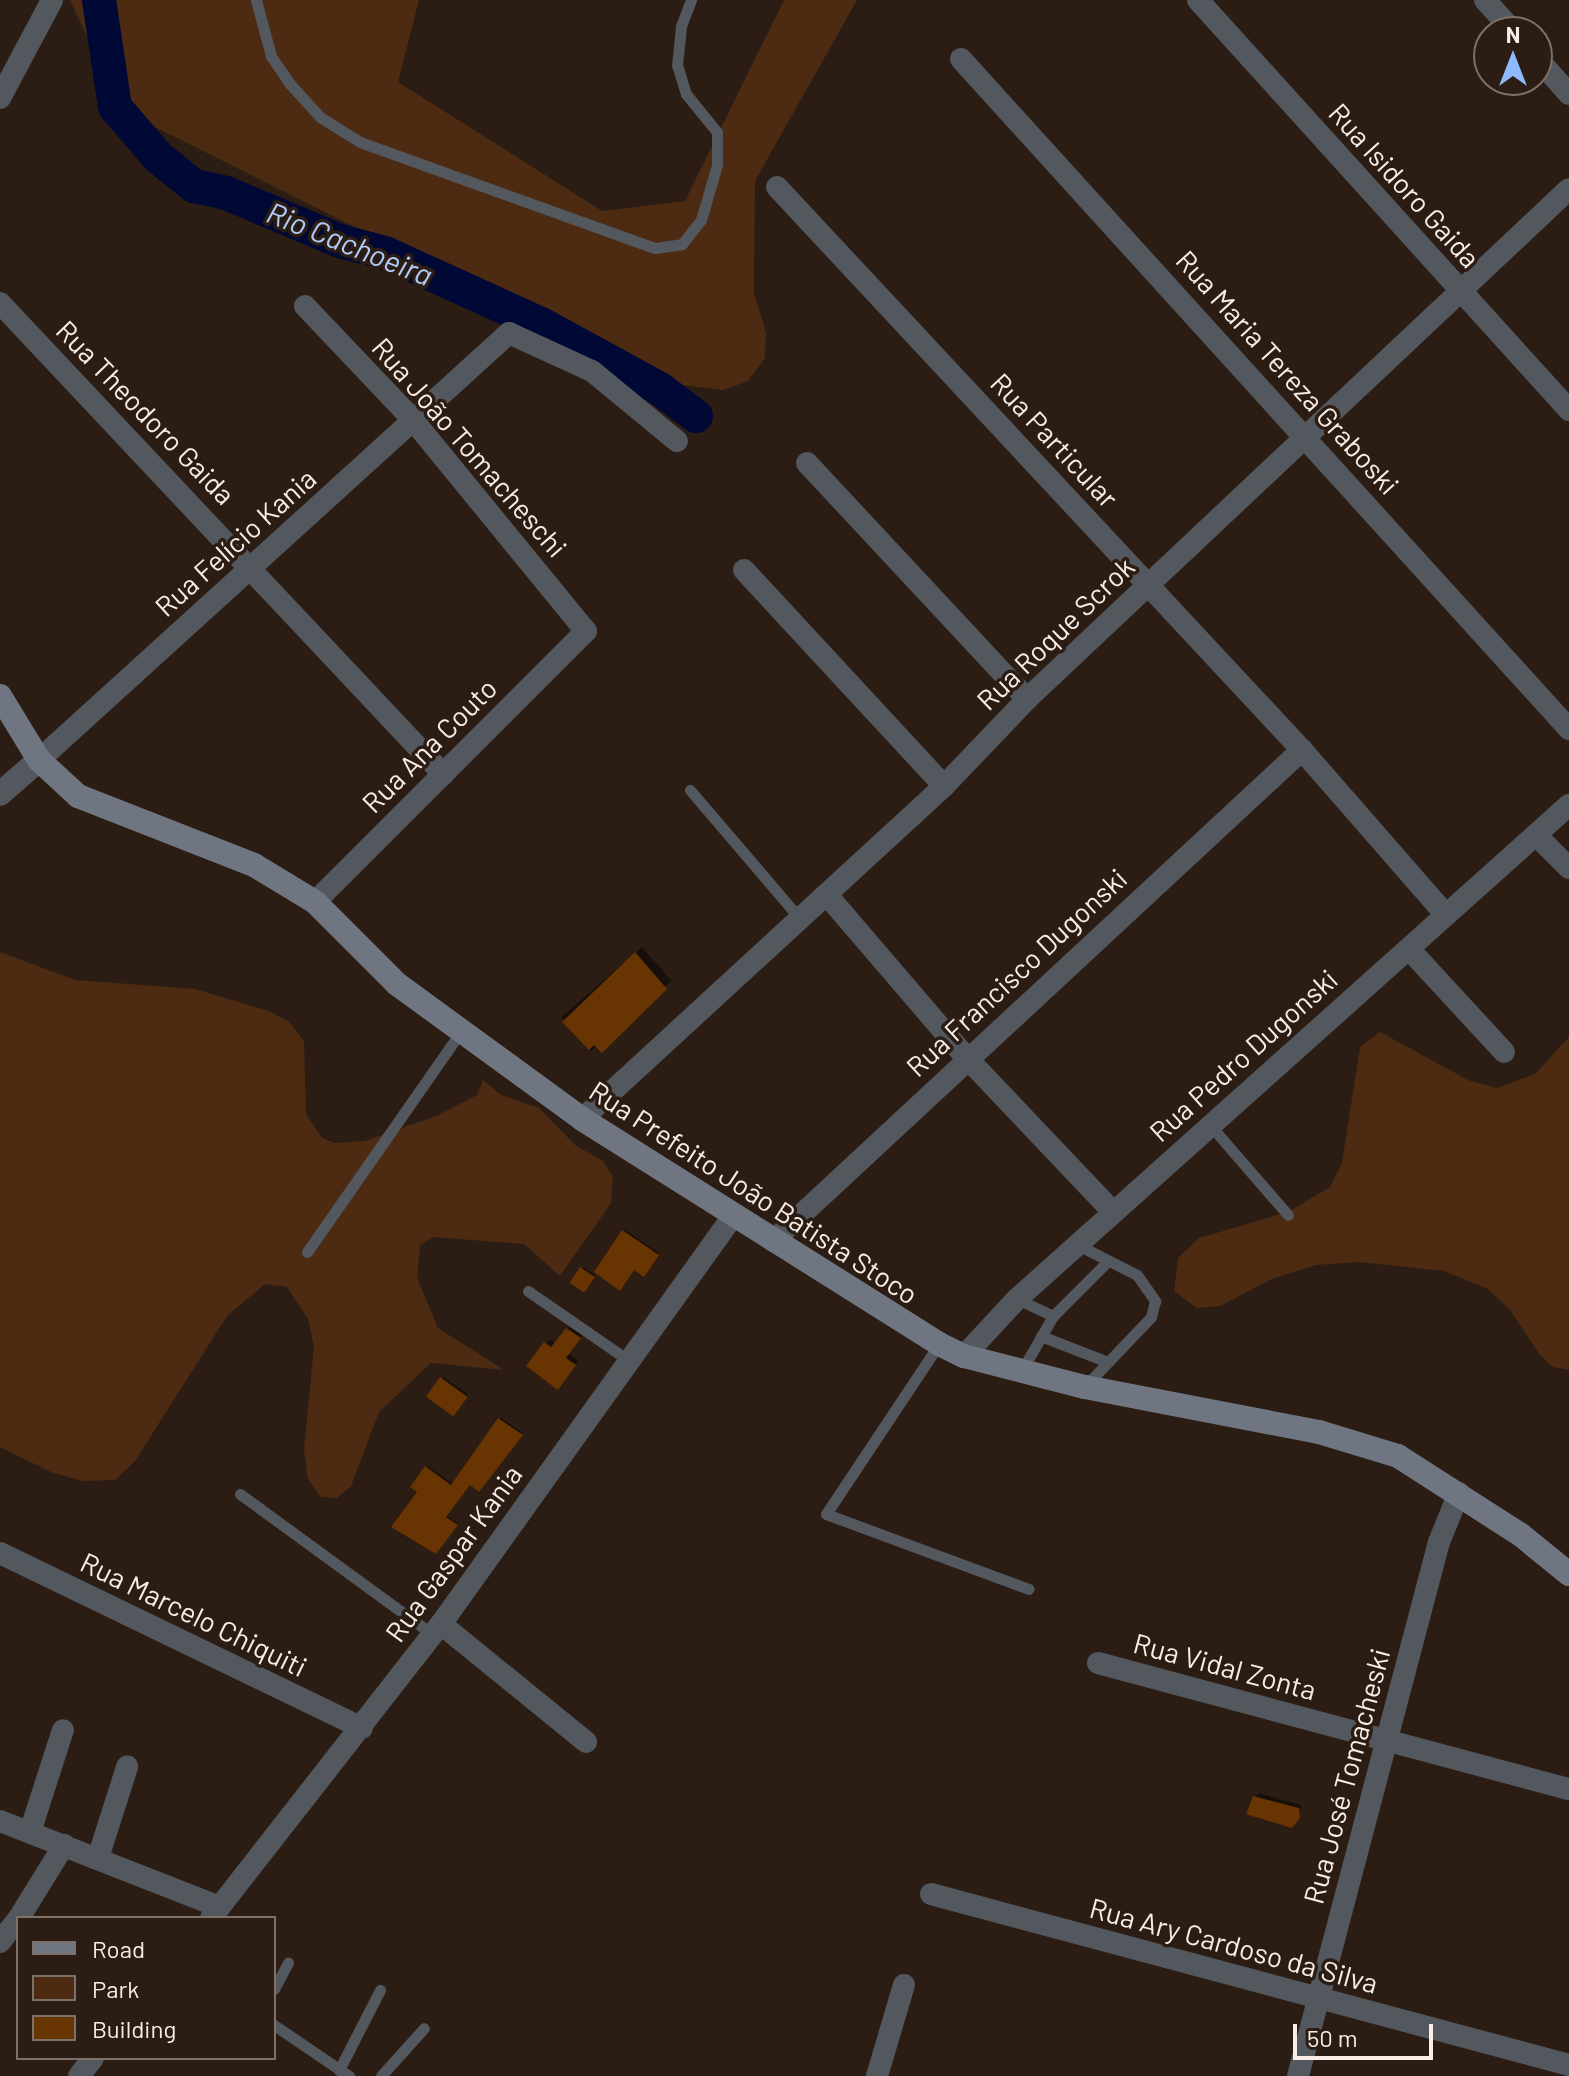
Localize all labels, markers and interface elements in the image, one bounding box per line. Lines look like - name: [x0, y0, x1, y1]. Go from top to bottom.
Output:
- north arrow: [1473, 16, 1553, 96]
- text: N: [1506, 21, 1520, 47]
- street label: Rua Isidoro Gaida: [1322, 96, 1488, 274]
- water label: Rio Cachoeira: [262, 193, 438, 293]
- street label: Rua Maria Tereza Graboski: [1170, 243, 1406, 501]
- street label: Rua Theodoro Gaida: [50, 313, 242, 511]
- street label: Rua João Tomacheschi: [366, 331, 574, 563]
- street label: Rua Particular: [984, 366, 1126, 514]
- street label: Rua Felício Kania: [148, 461, 322, 623]
- street label: Rua Roque Scrok: [969, 550, 1141, 716]
- street label: Rua Ana Couto: [355, 671, 503, 819]
- street label: Rua Francisco Dugonski: [899, 861, 1133, 1083]
- street label: Rua Pedro Dugonski: [1142, 962, 1344, 1148]
- street label: Rua Prefeito João Batista Stoco: [584, 1073, 924, 1311]
- street label: Rua Gaspar Kania: [378, 1458, 528, 1648]
- street label: Rua Marcelo Chiquiti: [76, 1545, 312, 1683]
- street label: Rua Vidal Zonta: [1130, 1626, 1320, 1706]
- street label: Rua José Tomacheski: [1296, 1645, 1396, 1907]
- street label: Rua Ary Cardoso da Silva: [1086, 1890, 1382, 2000]
- legend: [16, 1916, 276, 2060]
- text: Road: [92, 1934, 145, 1963]
- text: Park: [92, 1974, 139, 2003]
- scale bar: [1297, 2008, 1437, 2058]
- text: Building: [92, 2014, 176, 2043]
- text: 50 m: [1307, 2023, 1358, 2052]

